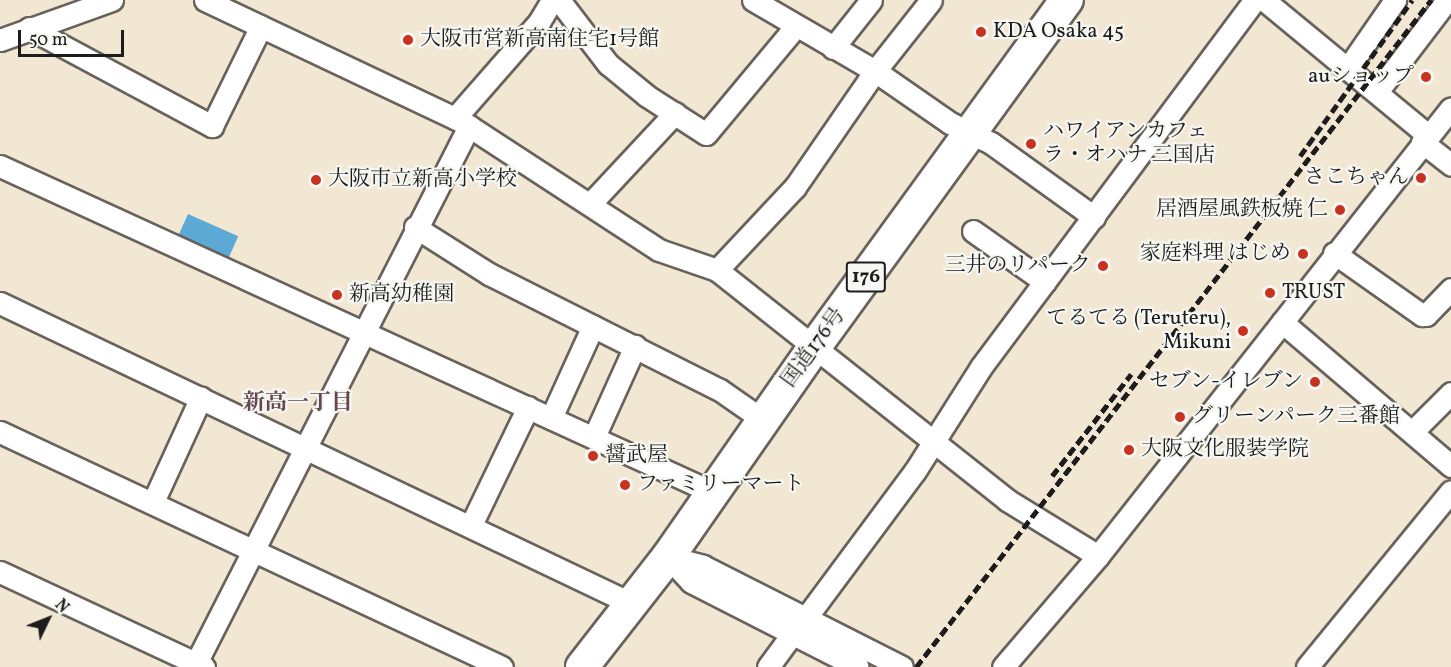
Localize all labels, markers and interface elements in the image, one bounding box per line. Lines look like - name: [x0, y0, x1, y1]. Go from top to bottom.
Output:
- scale bar: [21, 18, 128, 56]
- place label: KDA Osaka 45: [993, 19, 1124, 45]
- marker: KDA Osaka 45: [974, 25, 988, 39]
- place label: 大阪市営新高南住宅1号館: [420, 27, 659, 53]
- text: 50 m: [29, 28, 68, 53]
- marker: 大阪市営新高南住宅1号館: [401, 33, 415, 47]
- place label: auショップ: [1308, 64, 1414, 90]
- marker: auショップ: [1419, 70, 1433, 84]
- place label: ハワイアンカフェ ラ・オハナ 三国店: [1043, 119, 1215, 169]
- marker: ハワイアンカフェ ラ・オハナ 三国店: [1024, 137, 1038, 151]
- place label: さこちゃん: [1304, 165, 1409, 191]
- place label: 大阪市立新高小学校: [328, 167, 517, 193]
- marker: さこちゃん: [1414, 171, 1428, 185]
- marker: 大阪市立新高小学校: [309, 173, 323, 187]
- place label: 居酒屋風鉄板焼 仁: [1156, 197, 1328, 223]
- marker: 居酒屋風鉄板焼 仁: [1333, 203, 1347, 217]
- place label: 家庭料理 はじめ: [1140, 241, 1291, 267]
- marker: 家庭料理 はじめ: [1296, 247, 1310, 261]
- place label: 三井のリパーク: [944, 253, 1091, 279]
- marker: 三井のリパーク: [1096, 259, 1110, 273]
- road number: 176: [845, 260, 887, 294]
- place label: TRUST: [1282, 280, 1345, 306]
- place label: 新高幼稚園: [349, 282, 454, 308]
- marker: TRUST: [1263, 286, 1277, 300]
- marker: 新高幼稚園: [330, 288, 344, 302]
- street label: 国道176号: [777, 303, 851, 393]
- place label: てるてる (Teruteru), Mikuni: [1046, 306, 1231, 356]
- marker: てるてる (Teruteru), Mikuni: [1236, 324, 1250, 338]
- place label: セブン-イレブン: [1147, 369, 1303, 395]
- marker: セブン-イレブン: [1308, 375, 1322, 389]
- district label: 新高一丁目: [243, 391, 353, 417]
- place label: グリーンパーク三番館: [1192, 404, 1402, 430]
- marker: グリーンパーク三番館: [1173, 410, 1187, 424]
- place label: 大阪文化服装学院: [1141, 437, 1309, 463]
- place label: 醤武屋: [605, 443, 668, 469]
- marker: 大阪文化服装学院: [1122, 443, 1136, 457]
- marker: 醤武屋: [586, 449, 600, 463]
- place label: ファミリーマート: [637, 472, 805, 498]
- marker: ファミリーマート: [618, 478, 632, 492]
- north arrow: [18, 589, 78, 649]
- text: N: [49, 595, 73, 618]

